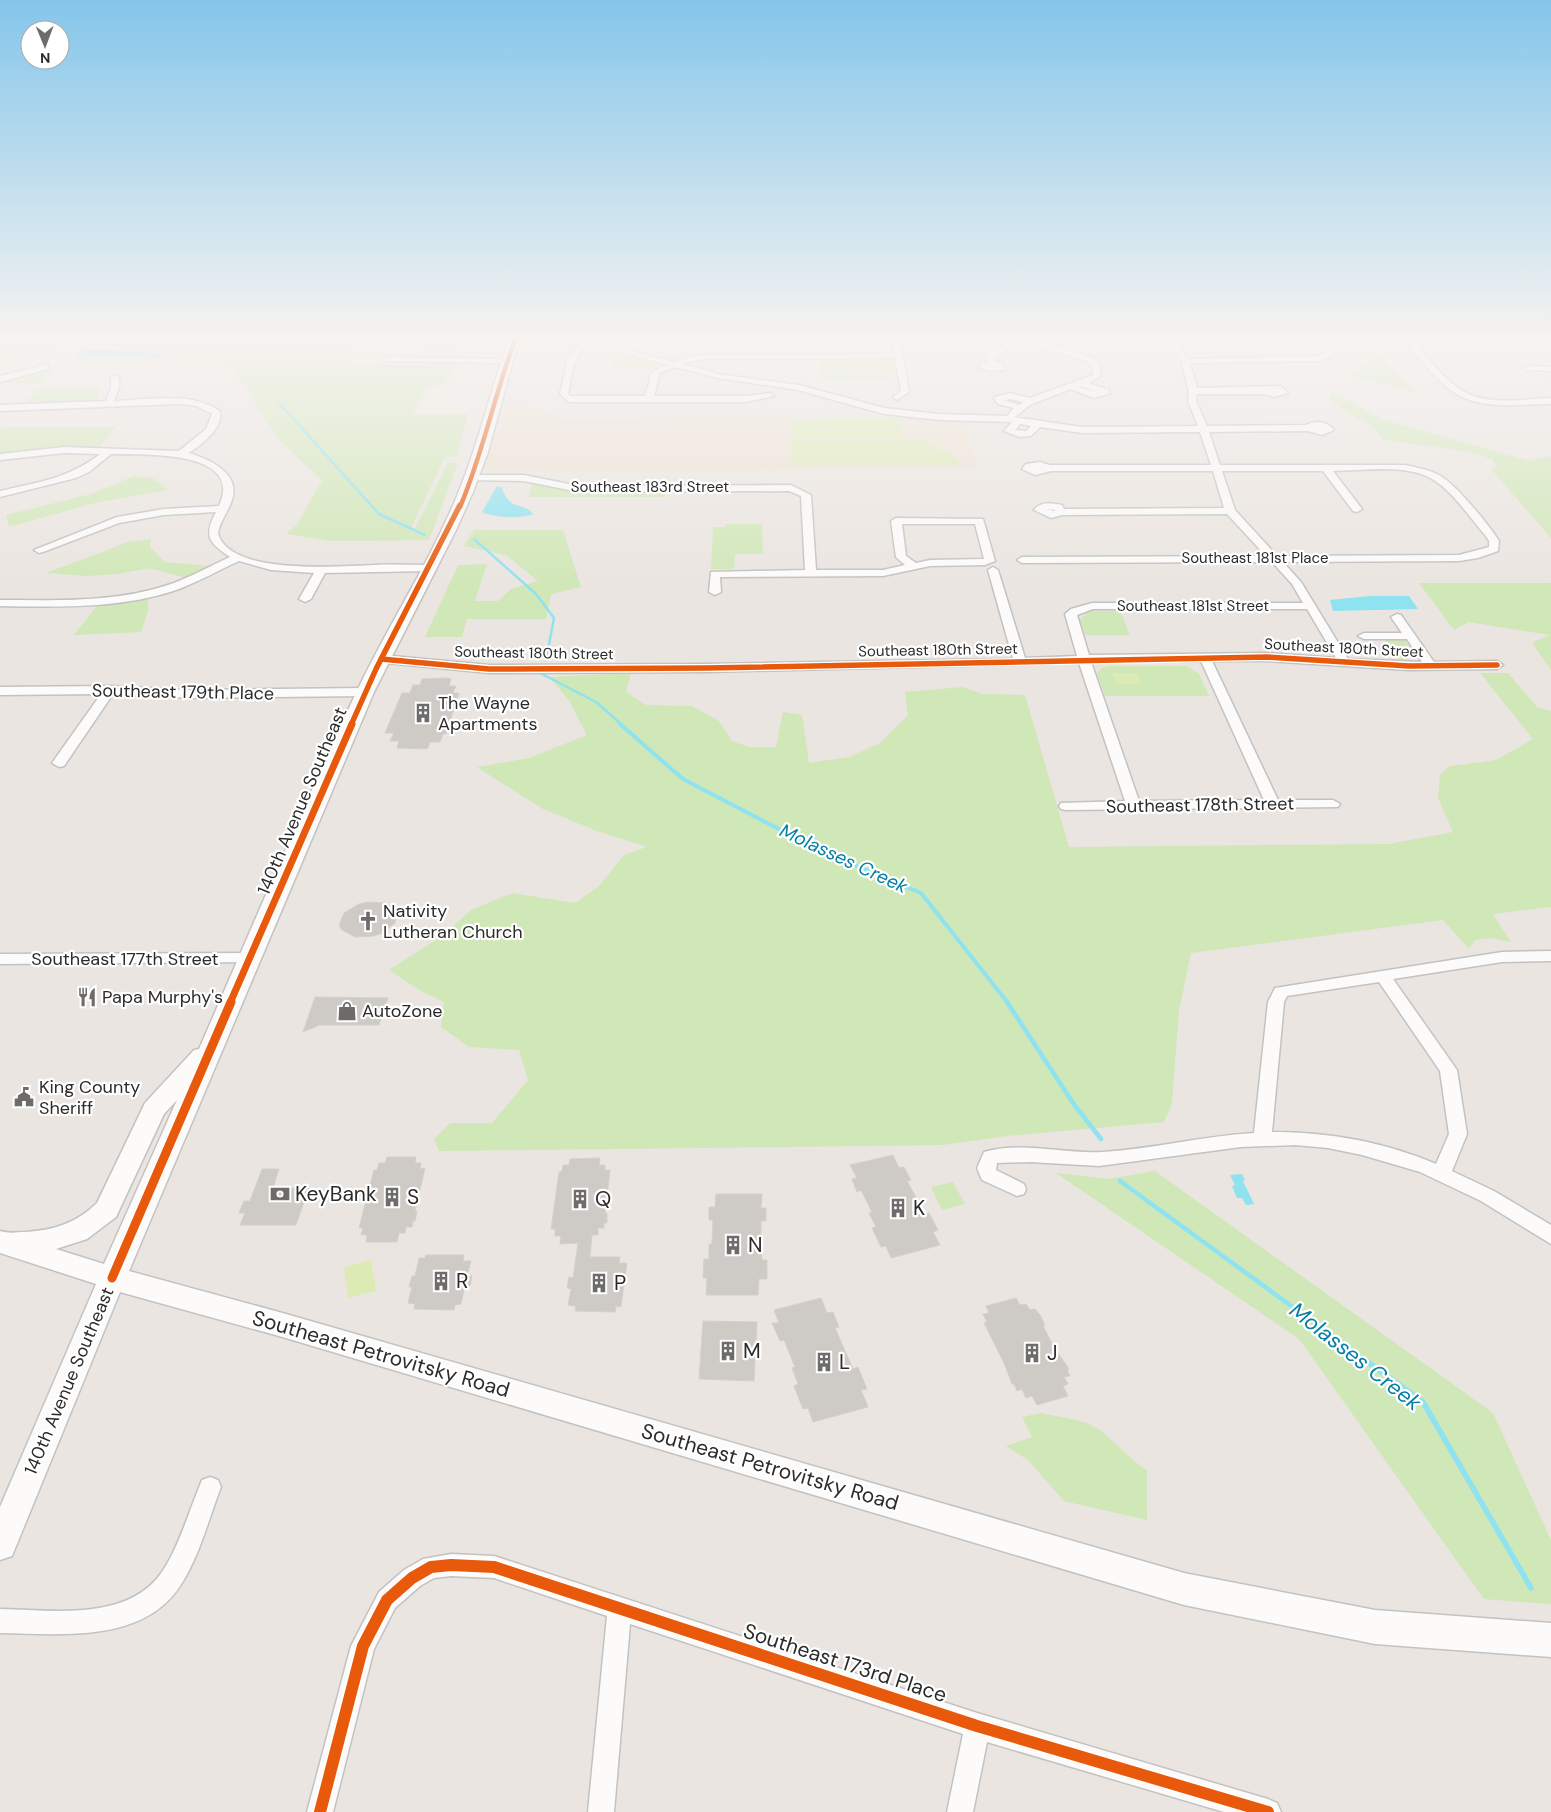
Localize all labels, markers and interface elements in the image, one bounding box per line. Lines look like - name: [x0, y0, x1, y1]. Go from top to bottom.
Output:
- north arrow: [20, 20, 70, 70]
- text: N: [40, 49, 50, 67]
- street label: Southeast 183rd Street: [571, 477, 729, 497]
- street label: Southeast 181st Place: [1181, 548, 1329, 568]
- street label: Southeast 181st Street: [1117, 596, 1269, 616]
- street label: Southeast 180th Street: [1264, 634, 1424, 662]
- street label: Southeast 180th Street: [858, 639, 1018, 661]
- street label: Southeast 180th Street: [454, 642, 614, 664]
- street label: Southeast 179th Place: [92, 678, 274, 706]
- place label: The Wayne Apartments: [438, 691, 537, 736]
- building icon: The Wayne Apartments: [412, 702, 434, 724]
- street label: 140th Avenue Southeast: [252, 704, 352, 898]
- street label: Southeast 178th Street: [1106, 791, 1294, 819]
- water label: Molasses Creek: [776, 818, 912, 899]
- place label: Nativity Lutheran Church: [383, 899, 523, 944]
- church icon: Nativity Lutheran Church: [357, 910, 379, 932]
- street label: Southeast 177th Street: [31, 947, 219, 971]
- place label: Papa Murphy's: [102, 985, 223, 1009]
- restaurant icon: Papa Murphy's: [76, 986, 98, 1008]
- place label: AutoZone: [362, 999, 443, 1023]
- shop icon: AutoZone: [336, 1000, 358, 1022]
- place label: King County Sheriff: [39, 1075, 140, 1120]
- public building icon: King County Sheriff: [13, 1086, 35, 1108]
- place label: KeyBank: [295, 1180, 377, 1208]
- bank icon: KeyBank: [269, 1183, 291, 1205]
- place label: S: [407, 1183, 419, 1211]
- place label: Q: [595, 1185, 611, 1213]
- building icon: S: [381, 1186, 403, 1208]
- building icon: Q: [569, 1188, 591, 1210]
- place label: K: [913, 1194, 925, 1222]
- building icon: K: [887, 1197, 909, 1219]
- place label: N: [748, 1231, 763, 1259]
- building icon: N: [722, 1234, 744, 1256]
- place label: R: [456, 1267, 468, 1295]
- place label: P: [614, 1269, 626, 1297]
- building icon: R: [430, 1270, 452, 1292]
- building icon: P: [588, 1272, 610, 1294]
- street label: 140th Avenue Southeast: [19, 1284, 119, 1478]
- water label: Molasses Creek: [1284, 1296, 1428, 1418]
- street label: Southeast Petrovitsky Road: [249, 1304, 513, 1404]
- place label: M: [743, 1337, 761, 1365]
- place label: J: [1047, 1339, 1058, 1367]
- building icon: M: [717, 1340, 739, 1362]
- building icon: J: [1021, 1342, 1043, 1364]
- place label: L: [839, 1348, 850, 1376]
- building icon: L: [813, 1351, 835, 1373]
- street label: Southeast Petrovitsky Road: [638, 1417, 902, 1517]
- street label: Southeast 173rd Place: [740, 1617, 950, 1709]

